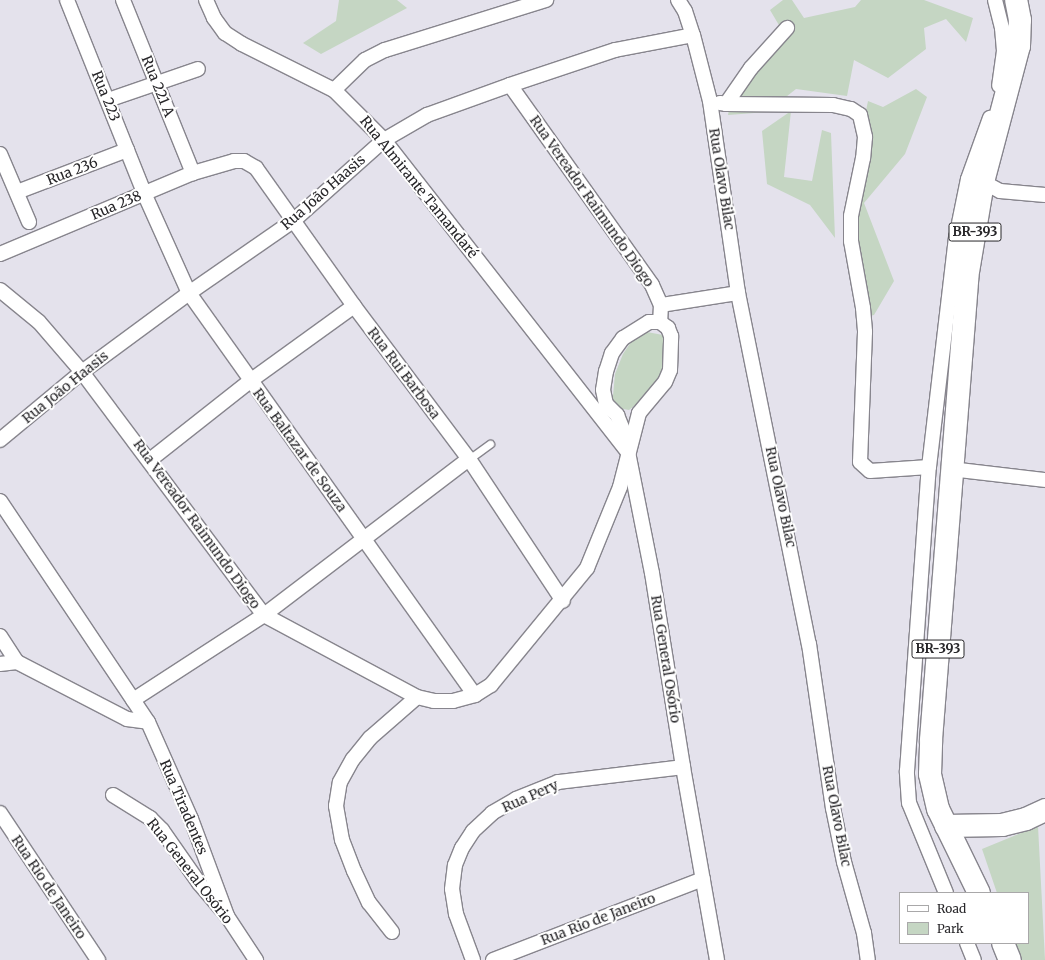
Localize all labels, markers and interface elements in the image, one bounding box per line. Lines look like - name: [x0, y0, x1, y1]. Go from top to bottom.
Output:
- street label: Rua 221 A: [138, 53, 178, 119]
- street label: Rua 223: [88, 68, 124, 124]
- street label: Rua Vereador Raimundo Diogo: [526, 112, 658, 290]
- street label: Rua Almirante Tamandaré: [357, 113, 481, 261]
- street label: Rua Olavo Bilac: [706, 127, 738, 231]
- street label: Rua João Haasis: [278, 151, 368, 233]
- street label: Rua 236: [44, 154, 100, 188]
- street label: Rua 238: [88, 187, 144, 223]
- road number: BR-393: [948, 221, 1002, 243]
- street label: Rua Rui Barbosa: [364, 324, 444, 422]
- street label: Rua João Haasis: [19, 347, 111, 427]
- street label: Rua Baltazar de Souza: [249, 385, 351, 515]
- street label: Rua Vereador Raimundo Diogo: [130, 436, 264, 612]
- street label: Rua Olavo Bilac: [762, 445, 800, 549]
- street label: Rua General Osório: [648, 594, 684, 724]
- road number: BR-393: [911, 638, 965, 660]
- street label: Rua Tiradentes: [156, 757, 212, 857]
- street label: Rua Olavo Bilac: [819, 764, 855, 868]
- street label: Rua Pery: [499, 776, 561, 816]
- street label: Rua General Osório: [144, 815, 236, 927]
- street label: Rua Rio de Janeiro: [8, 832, 90, 942]
- street label: Rua Rio de Janeiro: [538, 889, 658, 949]
- legend: [899, 892, 1029, 944]
- text: Road: [937, 901, 966, 916]
- text: Park: [937, 921, 964, 936]

